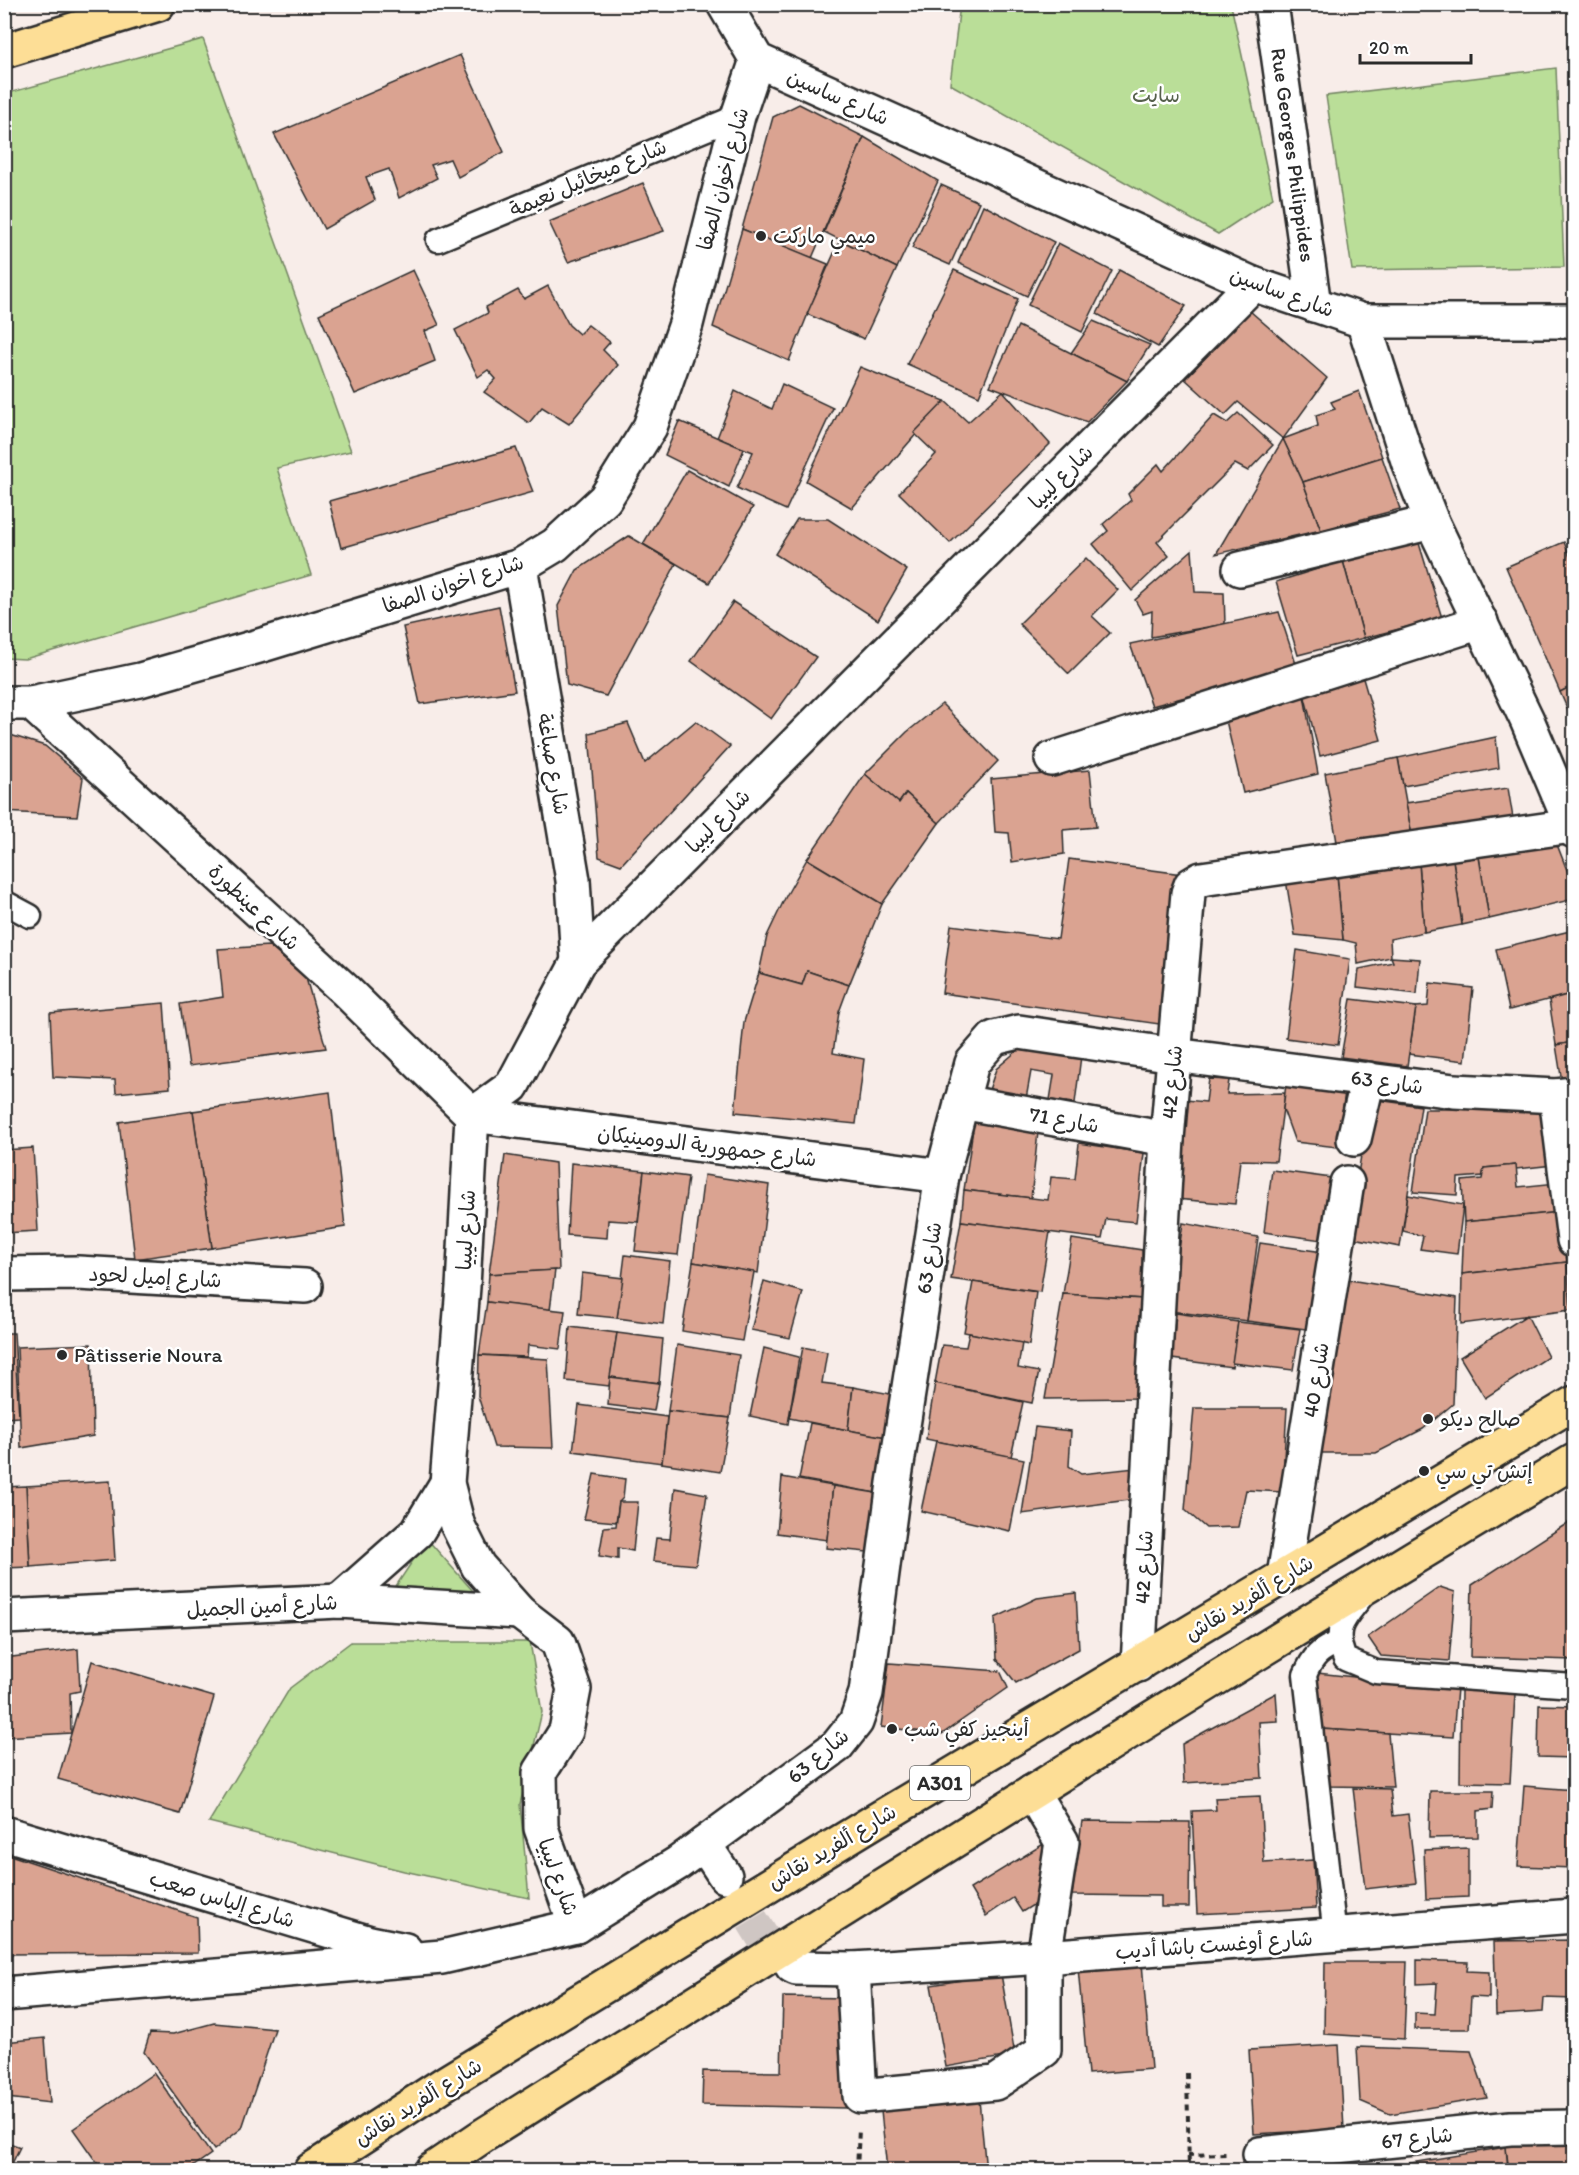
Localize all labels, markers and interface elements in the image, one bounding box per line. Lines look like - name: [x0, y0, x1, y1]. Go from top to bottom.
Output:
- scale bar: [1360, 27, 1471, 65]
- text: 20 m: [1369, 37, 1409, 59]
- street label: Rue Georges Philippides: [1266, 46, 1321, 264]
- street label: شارع ساسين: [782, 63, 893, 133]
- park label: سايت: [1132, 82, 1180, 107]
- street label: شارع اخوان الصفا: [691, 105, 757, 254]
- street label: شارع ميخائيل نعيمة: [505, 133, 671, 225]
- place label: ميمي ماركت: [773, 223, 876, 255]
- marker: ميمي ماركت: [754, 229, 768, 243]
- street label: شارع ساسين: [1226, 261, 1338, 325]
- street label: شارع ليبيا: [1023, 439, 1100, 516]
- street label: شارع اخوان الصفا: [379, 549, 528, 621]
- street label: شارع صباغة: [529, 711, 575, 817]
- street label: شارع ليبيا: [680, 783, 757, 860]
- street label: شارع عينطورة: [201, 858, 305, 957]
- street label: شارع 42: [1156, 1044, 1190, 1120]
- street label: شارع 63: [1349, 1064, 1425, 1102]
- street label: شارع 71: [1027, 1101, 1101, 1141]
- street label: شارع جمهورية الدومينيكان: [596, 1120, 818, 1174]
- street label: شارع ليبيا: [451, 1189, 483, 1271]
- street label: شارع 63: [910, 1220, 950, 1296]
- street label: شارع إميل لحود: [88, 1261, 222, 1295]
- street label: شارع 40: [1297, 1341, 1337, 1420]
- place label: Pâtisserie Noura: [74, 1342, 222, 1367]
- marker: Pâtisserie Noura: [55, 1348, 69, 1362]
- place label: صالح ديكو: [1439, 1406, 1521, 1433]
- marker: صالح ديكو: [1421, 1412, 1435, 1426]
- place label: إتش تي سي: [1436, 1458, 1532, 1490]
- marker: إتش تي سي: [1417, 1464, 1431, 1478]
- street label: شارع 42: [1129, 1529, 1161, 1605]
- street label: شارع ألفريد نقاش: [1180, 1549, 1319, 1648]
- street label: شارع أمين الجميل: [186, 1589, 338, 1625]
- place label: أينجيز كفي شب: [904, 1716, 1029, 1748]
- marker: أينجيز كفي شب: [885, 1722, 899, 1736]
- street label: شارع 63: [782, 1723, 856, 1791]
- road number: A301: [910, 1766, 970, 1800]
- street label: شارع ألفريد نقاش: [763, 1798, 902, 1897]
- street label: شارع ليبيا: [530, 1835, 584, 1920]
- street label: شارع إلياس صعب: [146, 1865, 298, 1935]
- street label: شارع أوغست باشا أديب: [1114, 1925, 1314, 1967]
- street label: شارع ألفريد نقاش: [349, 2052, 488, 2153]
- street label: شارع 67: [1380, 2121, 1454, 2157]

